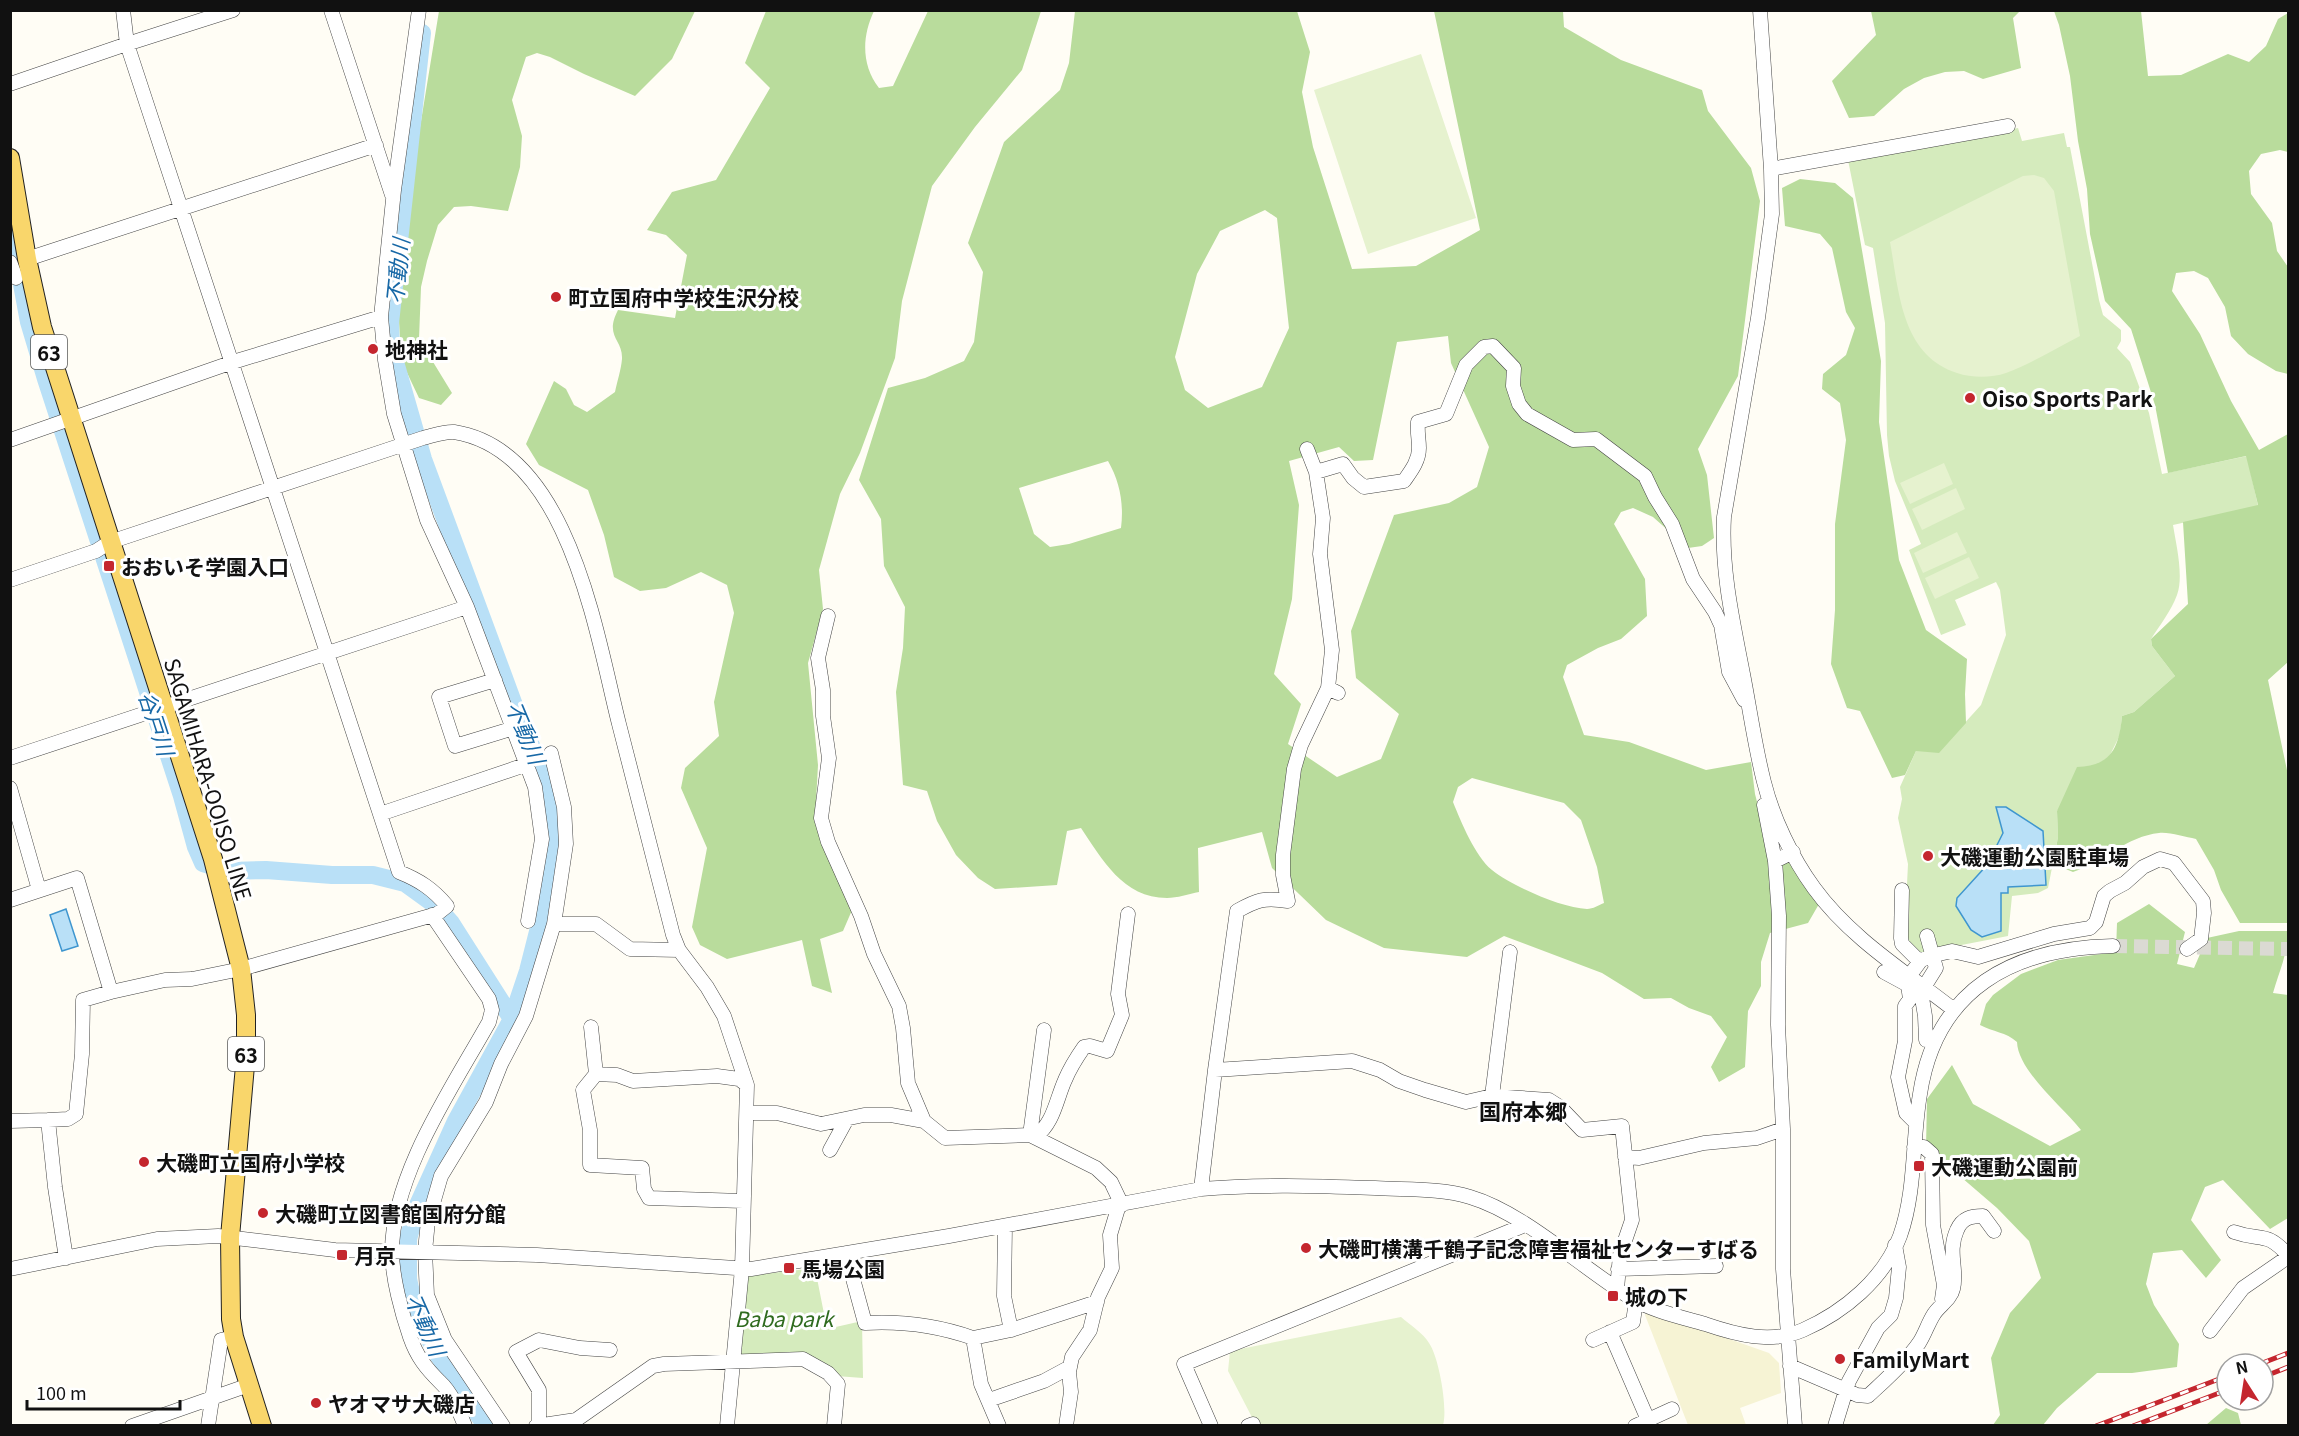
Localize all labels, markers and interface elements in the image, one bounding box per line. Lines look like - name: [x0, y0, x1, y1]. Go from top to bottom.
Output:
- water label: 不動川: [377, 235, 416, 305]
- place label: 町立国府中学校生沢分校: [568, 282, 799, 312]
- marker: 町立国府中学校生沢分校: [549, 290, 563, 304]
- place label: 地神社: [385, 334, 448, 364]
- road number: 63: [31, 335, 67, 369]
- marker: 地神社: [366, 342, 380, 356]
- place label: Oiso Sports Park: [1982, 383, 2153, 413]
- marker: Oiso Sports Park: [1963, 391, 1977, 405]
- place label: おおいそ学園入口: [121, 551, 289, 581]
- marker: おおいそ学園入口: [102, 559, 116, 573]
- street label: SAGAMIHARA-OOISO LINE: [158, 654, 260, 904]
- water label: 谷戸川: [133, 687, 184, 761]
- water label: 不動川: [499, 695, 555, 770]
- place label: 大磯運動公園駐車場: [1940, 841, 2129, 871]
- marker: 大磯運動公園駐車場: [1921, 849, 1935, 863]
- road number: 63: [228, 1037, 264, 1071]
- district label: 国府本郷: [1479, 1094, 1567, 1126]
- place label: 大磯町立国府小学校: [156, 1147, 345, 1177]
- place label: 大磯運動公園前: [1931, 1151, 2078, 1181]
- marker: 大磯町立国府小学校: [137, 1155, 151, 1169]
- marker: 大磯運動公園前: [1912, 1159, 1926, 1173]
- place label: 大磯町立図書館国府分館: [275, 1198, 506, 1228]
- marker: 大磯町立図書館国府分館: [256, 1206, 270, 1220]
- place label: 大磯町横溝千鶴子記念障害福祉センターすばる: [1318, 1233, 1759, 1263]
- place label: 月京: [354, 1240, 396, 1270]
- marker: 大磯町横溝千鶴子記念障害福祉センターすばる: [1299, 1241, 1313, 1255]
- marker: 月京: [335, 1248, 349, 1262]
- place label: 馬場公園: [801, 1253, 885, 1283]
- marker: 馬場公園: [782, 1261, 796, 1275]
- place label: 城の下: [1625, 1281, 1688, 1311]
- water label: 不動川: [399, 1287, 456, 1362]
- marker: 城の下: [1606, 1289, 1620, 1303]
- park label: Baba park: [735, 1303, 836, 1333]
- place label: FamilyMart: [1852, 1344, 1970, 1374]
- marker: FamilyMart: [1833, 1352, 1847, 1366]
- north arrow: [2215, 1352, 2275, 1412]
- text: N: [2233, 1353, 2250, 1379]
- scale bar: [27, 1373, 180, 1411]
- text: 100 m: [36, 1379, 87, 1405]
- place label: ヤオマサ大磯店: [328, 1388, 475, 1418]
- marker: ヤオマサ大磯店: [309, 1396, 323, 1410]

